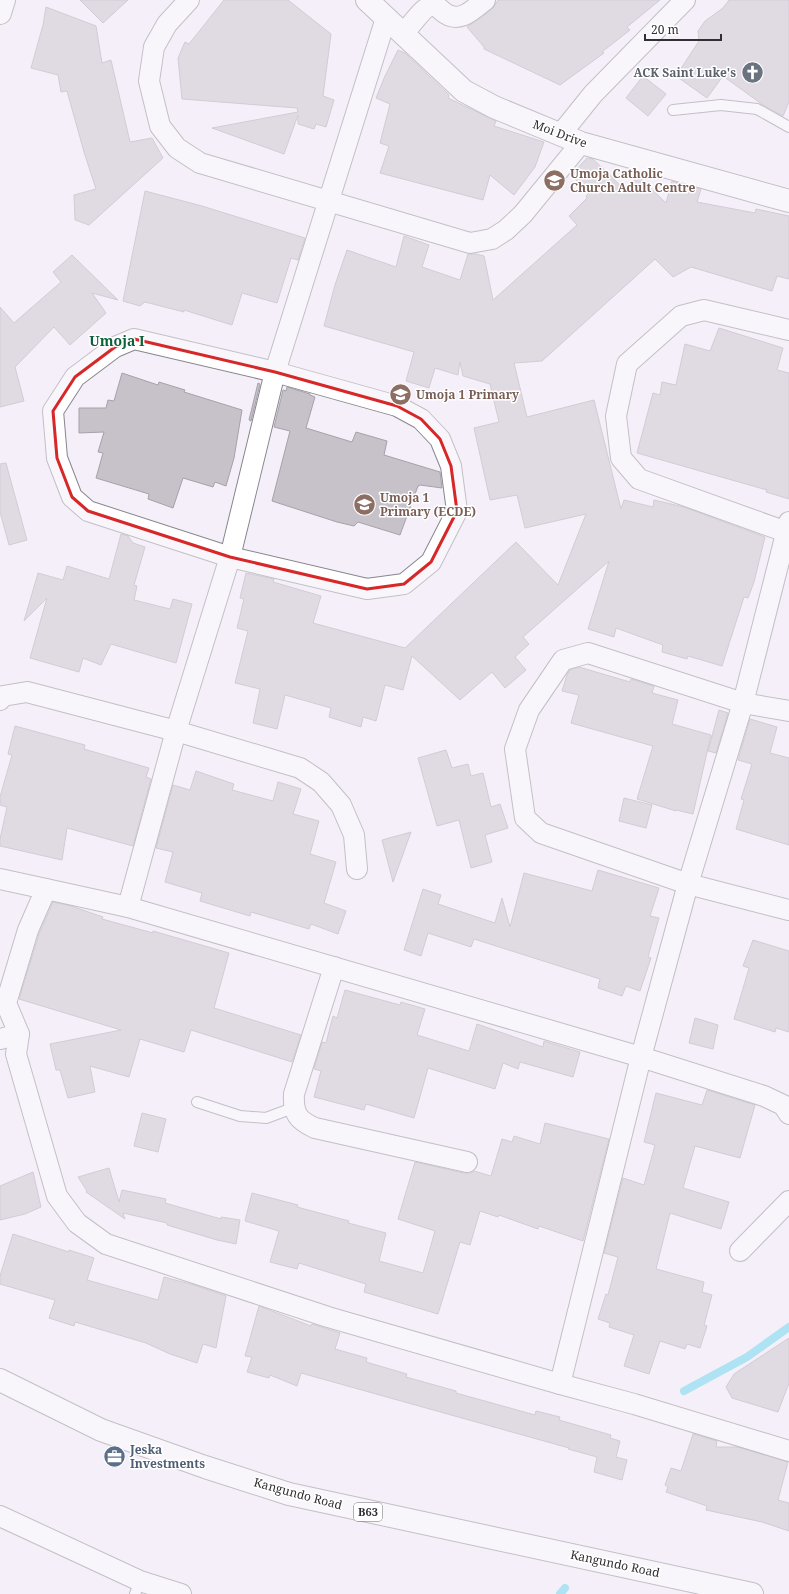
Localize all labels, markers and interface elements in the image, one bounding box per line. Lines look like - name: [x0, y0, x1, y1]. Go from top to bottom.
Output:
- scale bar: [645, 16, 721, 42]
- text: 20 m: [651, 21, 679, 38]
- church icon: ACK Saint Luke's: [739, 60, 765, 86]
- place label: ACK Saint Luke's: [634, 64, 736, 81]
- street label: Moi Drive: [531, 115, 590, 152]
- place label: Umoja Catholic Church Adult Centre: [570, 165, 696, 196]
- school or university icon: Umoja Catholic Church Adult Centre: [541, 168, 567, 194]
- district label: Umoja I: [89, 331, 145, 350]
- school or university icon: Umoja 1 Primary: [388, 382, 414, 408]
- place label: Umoja 1 Primary: [416, 386, 519, 403]
- place label: Umoja 1 Primary (ECDE): [380, 489, 476, 520]
- school or university icon: Umoja 1 Primary (ECDE): [352, 492, 378, 518]
- place label: Jeska Investments: [129, 1441, 205, 1472]
- office icon: Jeska Investments: [102, 1444, 128, 1470]
- street label: Kangundo Road: [252, 1474, 345, 1514]
- road number: B63: [354, 1503, 382, 1521]
- street label: Kangundo Road: [569, 1546, 662, 1581]

